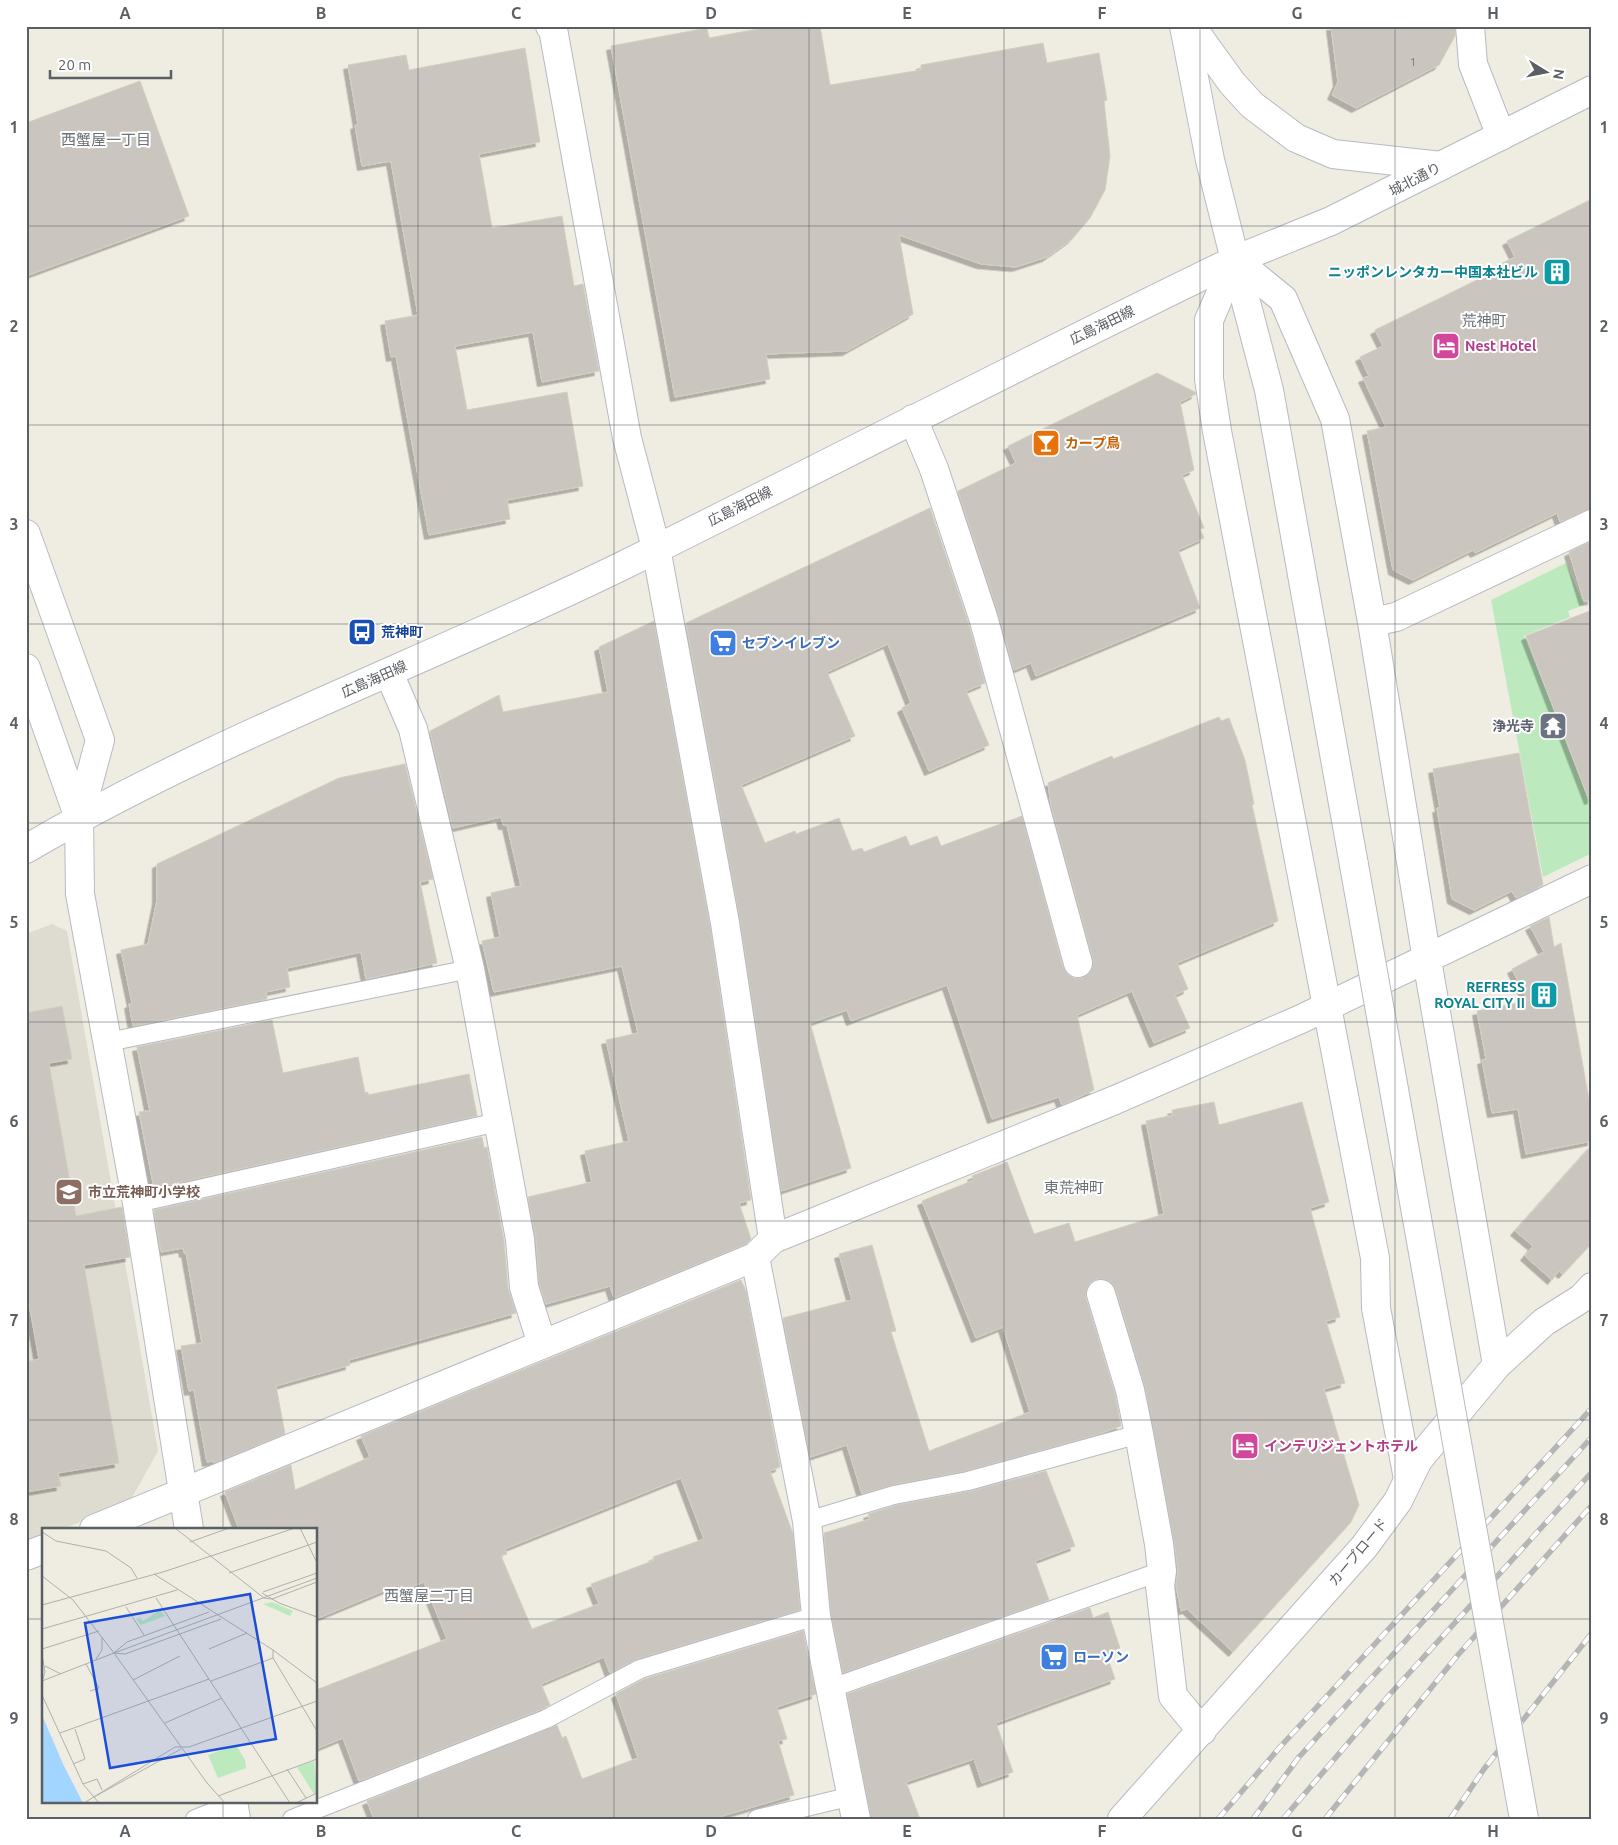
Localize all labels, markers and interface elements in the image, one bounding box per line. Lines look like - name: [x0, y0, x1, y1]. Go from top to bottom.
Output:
- text: A: [119, 4, 131, 22]
- text: B: [316, 4, 326, 22]
- text: C: [511, 4, 521, 22]
- text: D: [705, 4, 717, 22]
- text: E: [902, 4, 912, 22]
- text: F: [1098, 4, 1107, 22]
- text: G: [1291, 4, 1303, 22]
- text: H: [1487, 4, 1499, 22]
- scale bar: [50, 48, 171, 80]
- north arrow: [1520, 48, 1570, 98]
- text: 20 m: [58, 56, 91, 73]
- house number: 1: [1410, 56, 1416, 68]
- text: N: [1550, 68, 1568, 81]
- text: 1: [9, 118, 19, 136]
- text: 1: [1599, 118, 1609, 136]
- district label: 西蟹屋一丁目: [61, 131, 151, 148]
- street label: 城北通り: [1386, 159, 1444, 199]
- building icon: ニッポンレンタカー中国本社ビル: [1542, 257, 1572, 287]
- place label: ニッポンレンタカー中国本社ビル: [1328, 264, 1538, 280]
- street label: 広島海田線: [1067, 302, 1137, 348]
- district label: 荒神町: [1461, 312, 1507, 329]
- text: 2: [9, 317, 19, 335]
- text: 2: [1599, 317, 1609, 335]
- hotel icon: Nest Hotel: [1431, 331, 1461, 361]
- place label: Nest Hotel: [1465, 338, 1536, 354]
- bar icon: カープ鳥: [1031, 428, 1061, 458]
- place label: カープ鳥: [1065, 435, 1120, 451]
- street label: 広島海田線: [705, 483, 775, 529]
- text: 3: [9, 515, 19, 533]
- text: 3: [1599, 515, 1609, 533]
- bus stop icon: 荒神町: [347, 617, 377, 647]
- place label: 荒神町: [381, 624, 423, 640]
- supermarket icon: セブンイレブン: [708, 628, 738, 658]
- place label: セブンイレブン: [742, 635, 840, 651]
- street label: 広島海田線: [339, 657, 409, 701]
- temple icon: 浄光寺: [1538, 711, 1568, 741]
- text: 4: [9, 714, 19, 732]
- text: 4: [1599, 714, 1609, 732]
- place label: 浄光寺: [1492, 718, 1534, 734]
- text: 5: [9, 913, 19, 931]
- text: 5: [1599, 913, 1609, 931]
- place label: REFRESS ROYAL CITY II: [1434, 979, 1525, 1011]
- building icon: REFRESS ROYAL CITY II: [1529, 980, 1559, 1010]
- text: 6: [9, 1112, 19, 1130]
- text: 6: [1599, 1112, 1609, 1130]
- school or university icon: 市立荒神町小学校: [54, 1177, 84, 1207]
- district label: 東荒神町: [1044, 1179, 1104, 1196]
- place label: 市立荒神町小学校: [88, 1184, 200, 1200]
- text: 7: [9, 1311, 19, 1329]
- text: 7: [1599, 1311, 1609, 1329]
- hotel icon: インテリジェントホテル: [1230, 1431, 1260, 1461]
- place label: インテリジェントホテル: [1264, 1438, 1418, 1454]
- text: 8: [9, 1510, 19, 1528]
- text: 8: [1599, 1510, 1609, 1528]
- street label: カープロード: [1325, 1515, 1391, 1589]
- inset map: [42, 1528, 318, 1802]
- district label: 西蟹屋二丁目: [384, 1587, 474, 1604]
- supermarket icon: ローソン: [1039, 1642, 1069, 1672]
- place label: ローソン: [1073, 1649, 1129, 1665]
- text: 9: [9, 1709, 19, 1727]
- text: 9: [1599, 1709, 1609, 1727]
- text: A: [119, 1822, 131, 1840]
- text: B: [316, 1822, 326, 1840]
- text: C: [511, 1822, 521, 1840]
- text: D: [705, 1822, 717, 1840]
- text: E: [902, 1822, 912, 1840]
- text: F: [1098, 1822, 1107, 1840]
- text: G: [1291, 1822, 1303, 1840]
- text: H: [1487, 1822, 1499, 1840]

